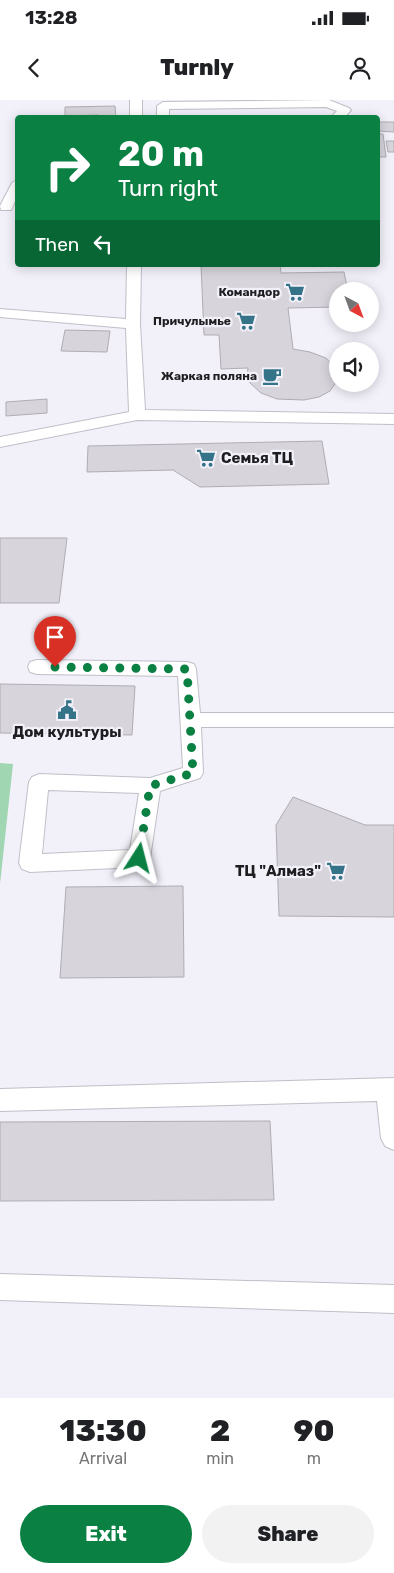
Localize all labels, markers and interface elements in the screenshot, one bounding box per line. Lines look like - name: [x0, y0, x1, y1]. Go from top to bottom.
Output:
- text: 13:28: [25, 6, 78, 29]
- icon: back: [20, 54, 48, 82]
- text: Turnly: [160, 54, 234, 81]
- icon: person: [346, 54, 374, 82]
- text: 20 m: [118, 133, 204, 175]
- icon: right: [35, 135, 100, 200]
- text: Turn right: [118, 175, 218, 202]
- icon: left: [89, 230, 117, 258]
- text: Then: [35, 233, 79, 256]
- supermarket icon: Командор: [284, 281, 306, 303]
- north arrow: [329, 282, 379, 332]
- map controls: [329, 282, 379, 392]
- place label: Командор: [218, 285, 280, 299]
- supermarket icon: Причулымье: [235, 310, 257, 332]
- place label: Причулымье: [153, 314, 231, 328]
- button: sound: [329, 342, 379, 392]
- cafe icon: Жаркая поляна: [261, 365, 283, 387]
- place label: Жаркая поляна: [161, 369, 257, 383]
- supermarket icon: Семья ТЦ: [195, 447, 217, 469]
- place label: Семья ТЦ: [221, 449, 293, 467]
- pin: [34, 616, 76, 667]
- icon: arrive: [41, 623, 69, 651]
- public building icon: Дом культуры: [56, 699, 78, 721]
- place label: Дом культуры: [12, 723, 122, 741]
- position arrow: [112, 831, 164, 883]
- supermarket icon: ТЦ "Алмаз": [325, 860, 347, 882]
- place label: ТЦ "Алмаз": [235, 862, 321, 880]
- text: 13:30: [60, 1413, 147, 1449]
- text: 2: [210, 1413, 230, 1449]
- text: 90: [294, 1413, 334, 1449]
- text: Arrival: [79, 1449, 127, 1468]
- text: min: [206, 1449, 234, 1468]
- text: m: [307, 1449, 321, 1468]
- button: Exit: [20, 1505, 192, 1563]
- button: Share: [202, 1505, 374, 1563]

